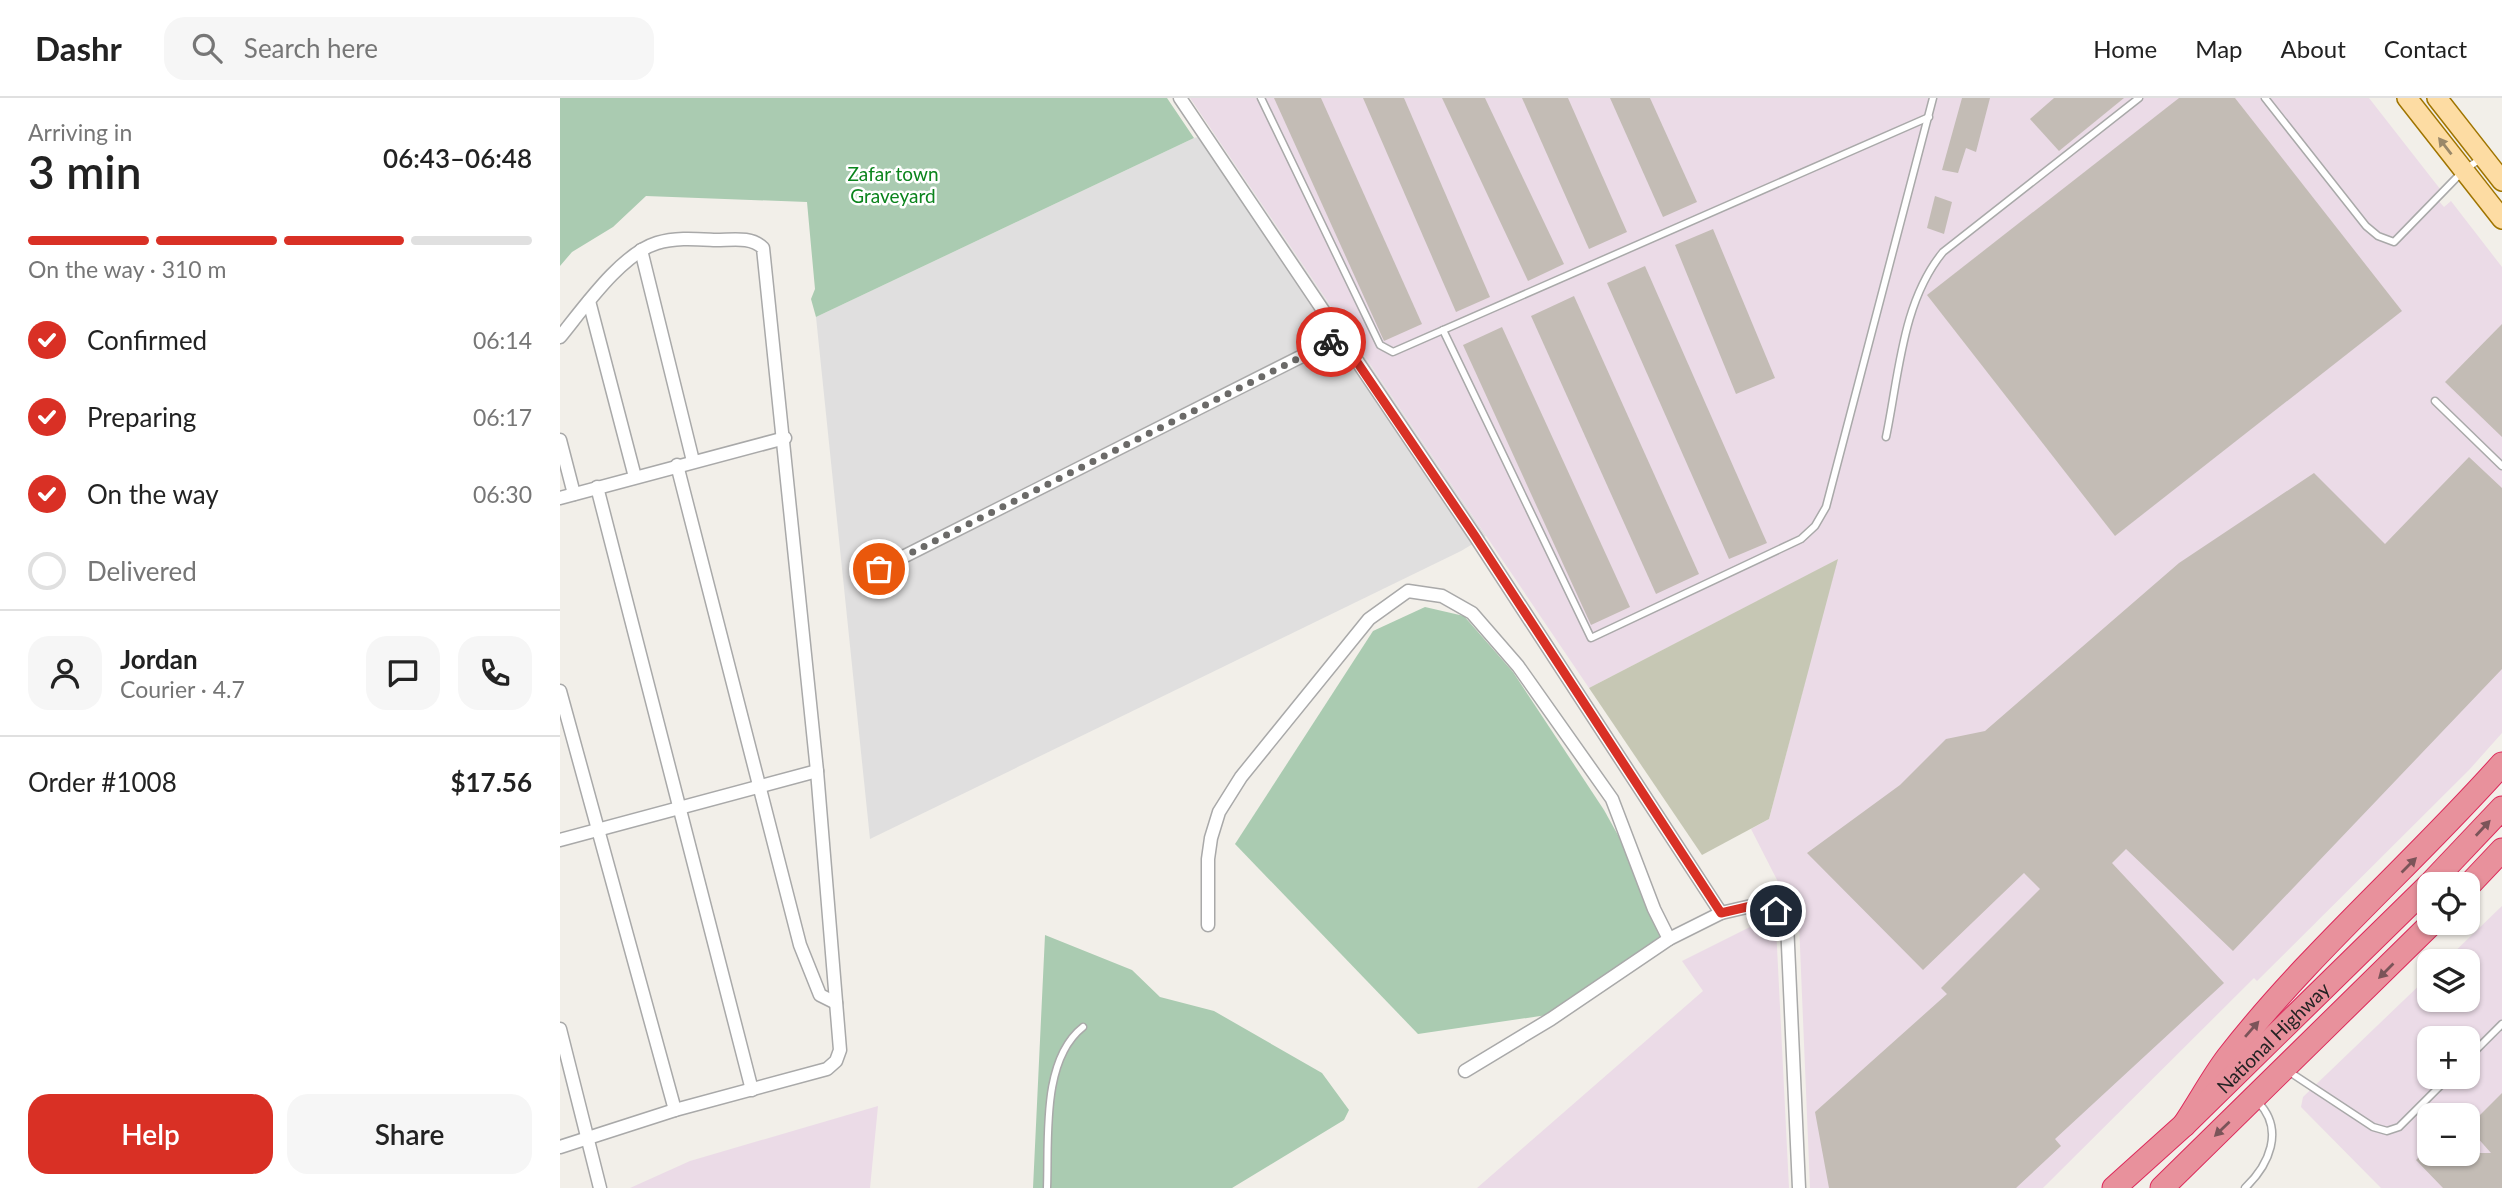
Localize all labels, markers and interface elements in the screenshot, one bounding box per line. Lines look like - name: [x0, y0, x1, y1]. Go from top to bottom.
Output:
- search box: [164, 17, 654, 80]
- text: Dashr: [35, 28, 122, 68]
- icon: search: [188, 29, 226, 67]
- text: Search here: [244, 32, 378, 64]
- text: Home: [2093, 34, 2157, 63]
- text: Map: [2195, 34, 2243, 63]
- text: About: [2281, 34, 2346, 63]
- text: Contact: [2384, 34, 2467, 63]
- text: Arriving in: [28, 118, 132, 146]
- one-way arrow: [2438, 137, 2452, 155]
- text: 06:43–06:48: [383, 142, 532, 174]
- text: 3 min: [28, 144, 142, 199]
- park label: Zafar town Graveyard: [847, 162, 939, 207]
- text: On the way · 310 m: [28, 255, 227, 283]
- courier: [1296, 307, 1366, 377]
- icon: check: [28, 321, 66, 359]
- icon: bike: [1312, 323, 1350, 361]
- text: Confirmed: [87, 324, 207, 356]
- text: 06:14: [473, 326, 532, 354]
- icon: check: [28, 398, 66, 436]
- text: Preparing: [87, 401, 196, 433]
- text: 06:17: [473, 403, 532, 431]
- icon: check: [28, 475, 66, 513]
- text: On the way: [87, 478, 219, 510]
- text: 06:30: [473, 480, 532, 508]
- pin: [849, 539, 909, 599]
- icon: bag: [860, 550, 898, 588]
- text: Delivered: [87, 555, 197, 587]
- button: person: [28, 636, 102, 710]
- button: chat: [366, 636, 440, 710]
- button: phone: [458, 636, 532, 710]
- text: Jordan: [120, 643, 198, 675]
- text: Courier · 4.7: [120, 675, 245, 703]
- text: Order #1008: [28, 766, 177, 798]
- text: $17.56: [450, 766, 532, 798]
- one-way arrow: [2474, 820, 2490, 837]
- one-way arrow: [2400, 857, 2416, 874]
- map controls: [2417, 872, 2480, 1166]
- button: locate: [2417, 872, 2480, 935]
- pin: [1746, 881, 1806, 941]
- icon: home: [1757, 892, 1795, 930]
- button: layers: [2417, 949, 2480, 1012]
- one-way arrow: [2377, 963, 2394, 980]
- street label: National Highway: [2212, 977, 2334, 1098]
- one-way arrow: [2244, 1021, 2259, 1038]
- button: +: [2417, 1026, 2480, 1089]
- button: Help: [28, 1094, 273, 1174]
- button: Share: [287, 1094, 532, 1174]
- button: −: [2417, 1103, 2480, 1166]
- one-way arrow: [2214, 1121, 2231, 1137]

